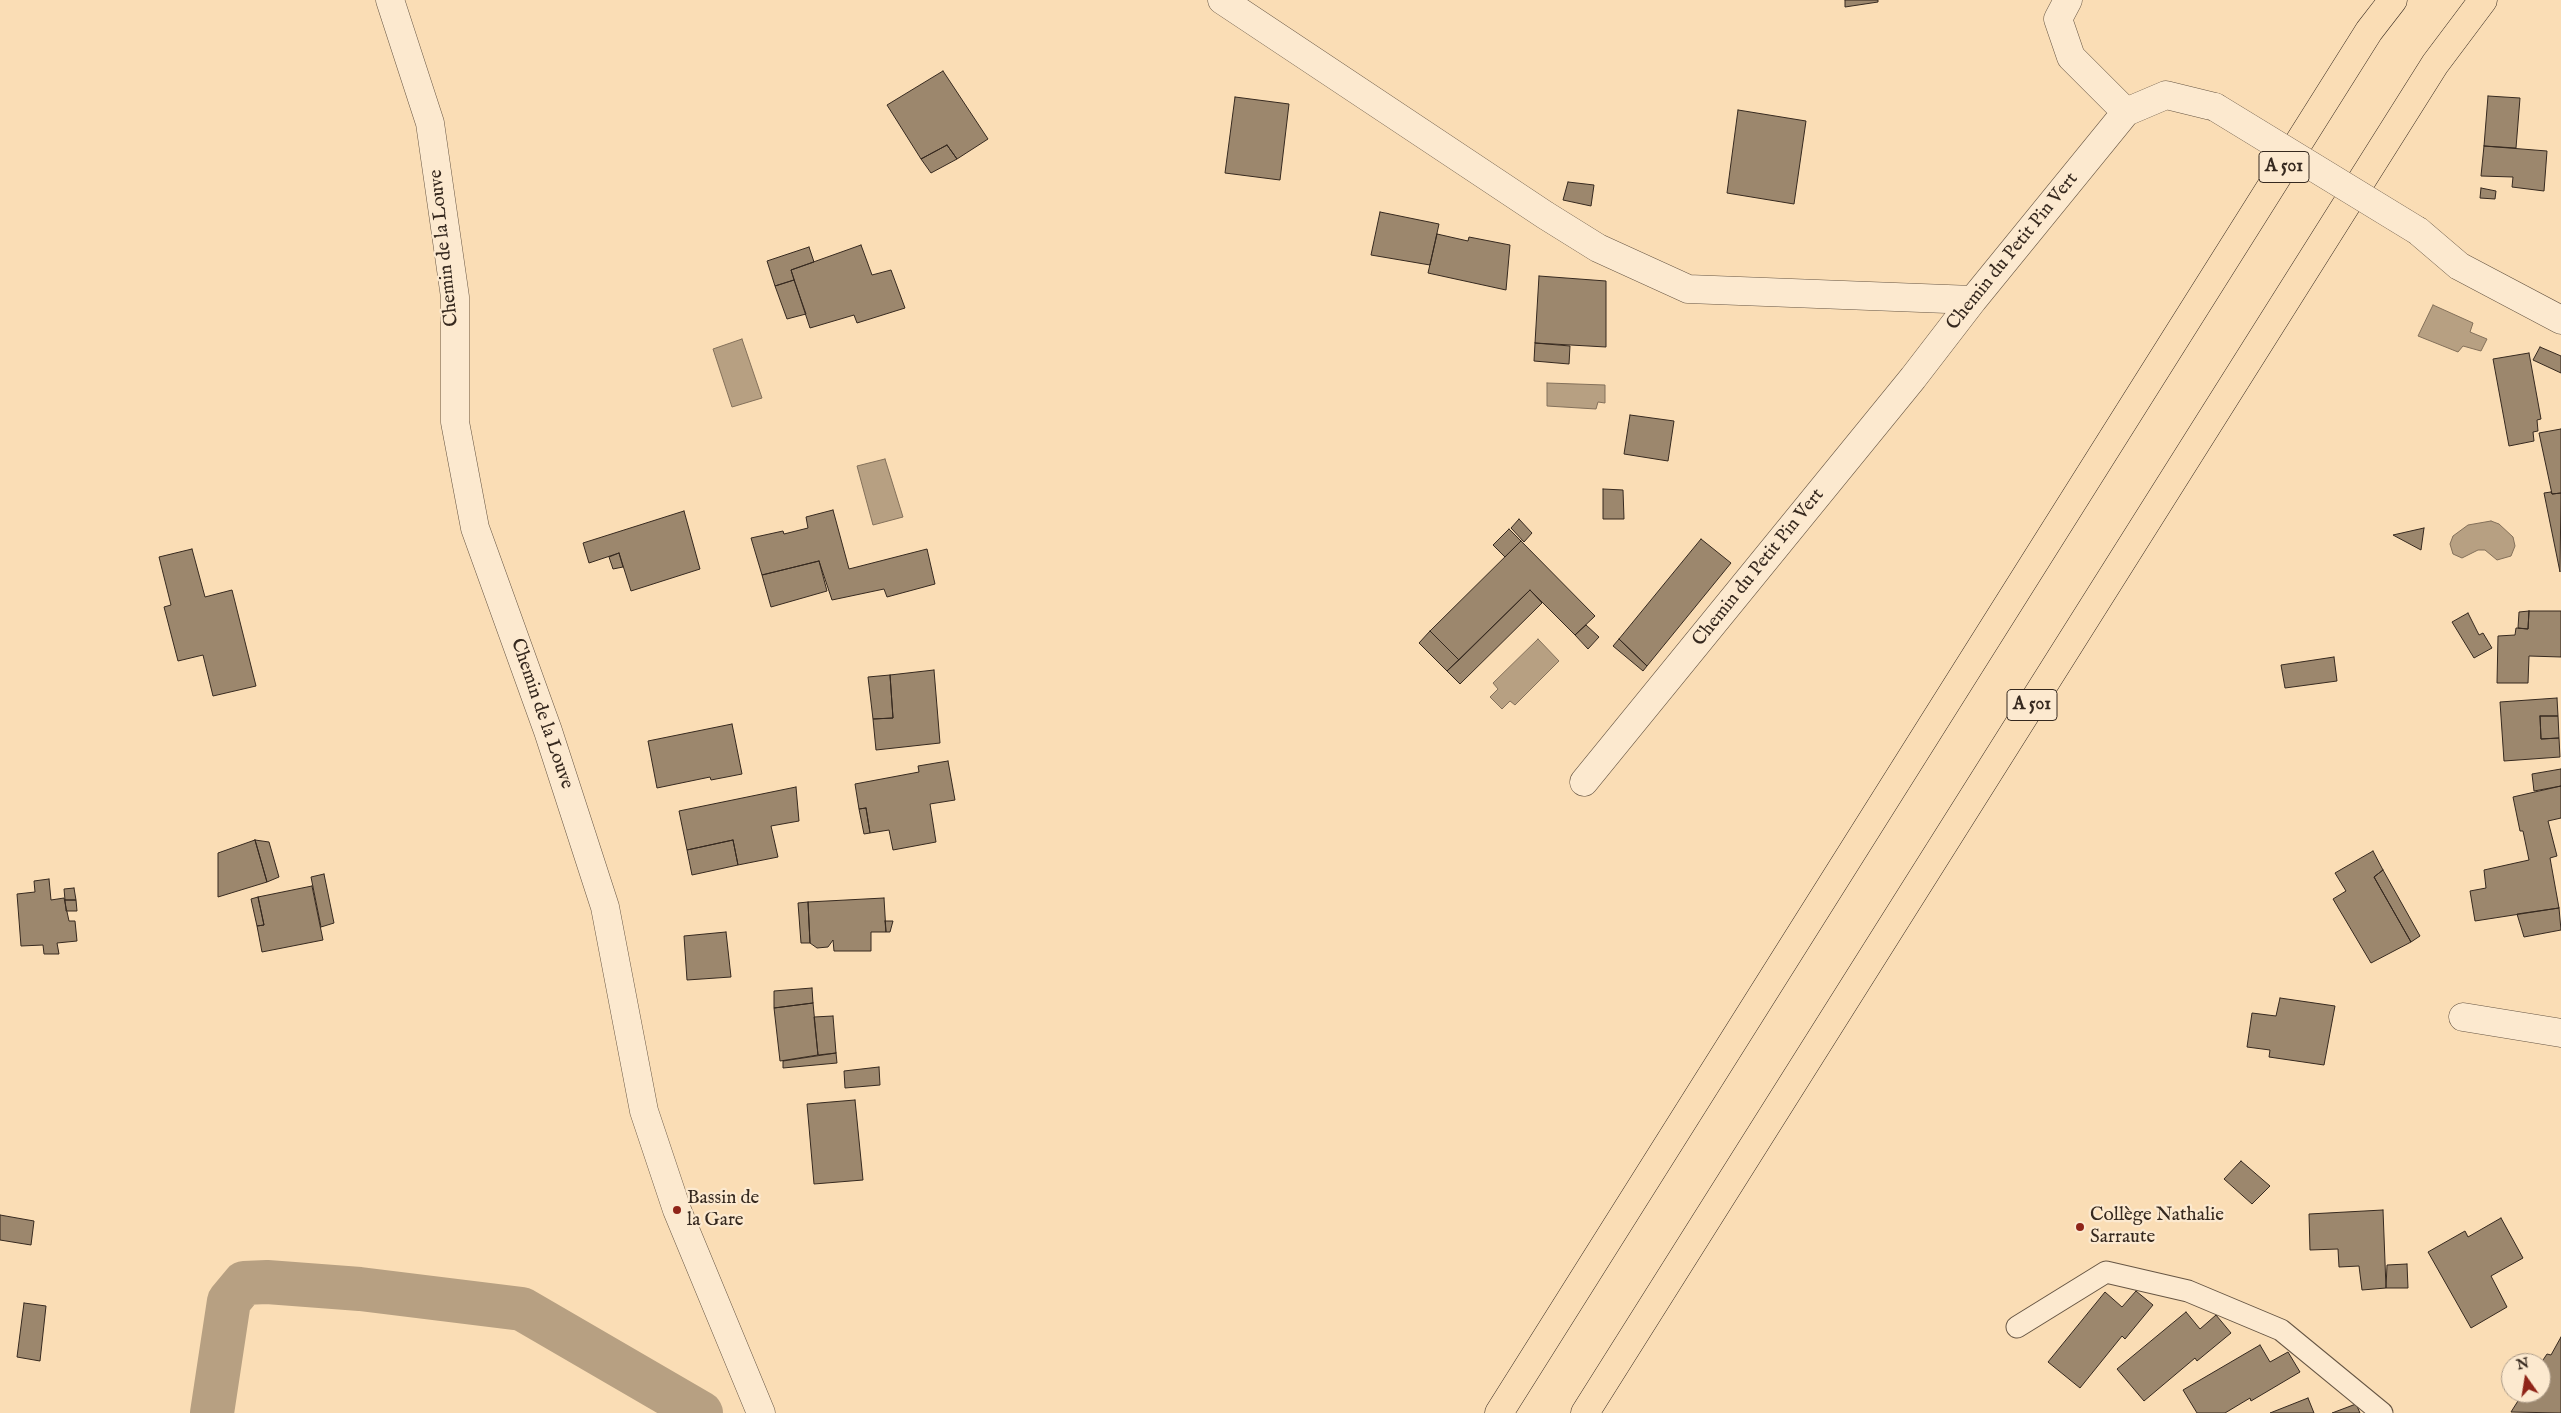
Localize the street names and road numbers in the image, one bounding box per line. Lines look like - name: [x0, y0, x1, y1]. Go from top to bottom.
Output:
- road number: A 501: [2259, 152, 2309, 182]
- street label: Chemin de la Louve: [425, 168, 465, 328]
- street label: Chemin du Petit Pin Vert: [1942, 169, 2084, 335]
- street label: Chemin du Petit Pin Vert: [1688, 485, 1830, 651]
- street label: Chemin de la Louve: [505, 636, 577, 792]
- road number: A 501: [2007, 690, 2057, 720]

